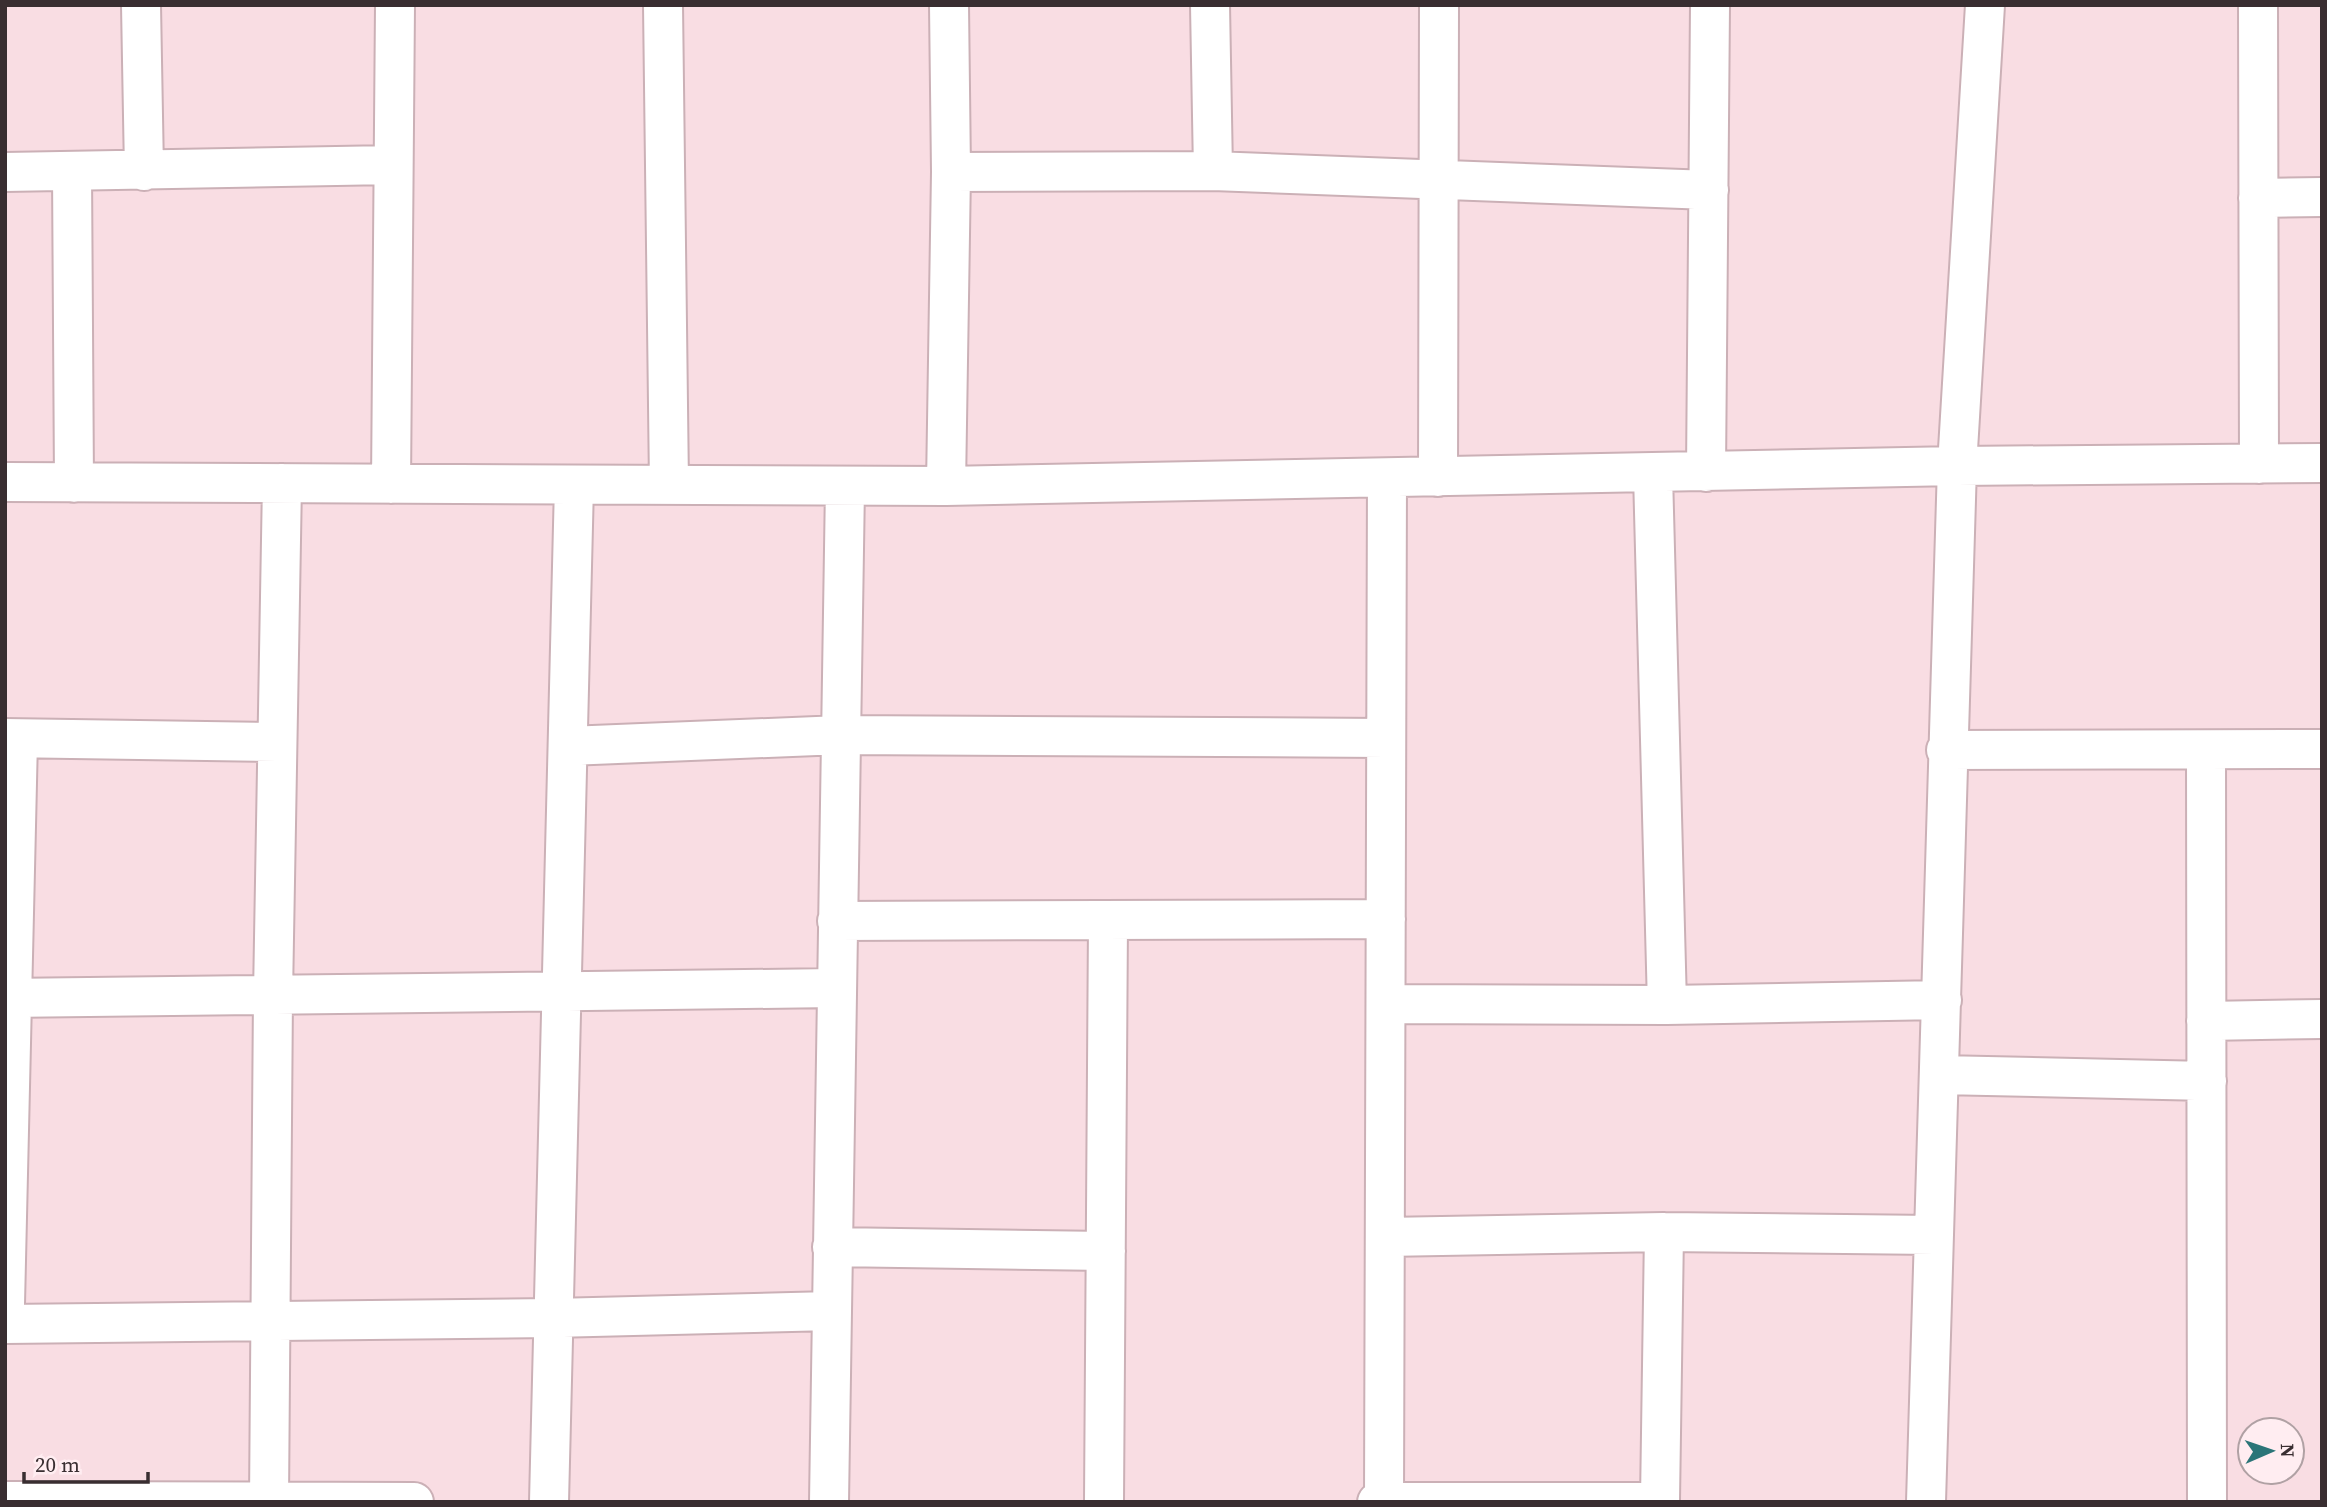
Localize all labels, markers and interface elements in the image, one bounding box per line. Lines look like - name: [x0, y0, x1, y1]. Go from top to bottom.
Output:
- north arrow: [2236, 1416, 2306, 1486]
- scale bar: [24, 1440, 149, 1484]
- text: N: [2275, 1443, 2301, 1458]
- text: 20 m: [35, 1450, 80, 1479]

